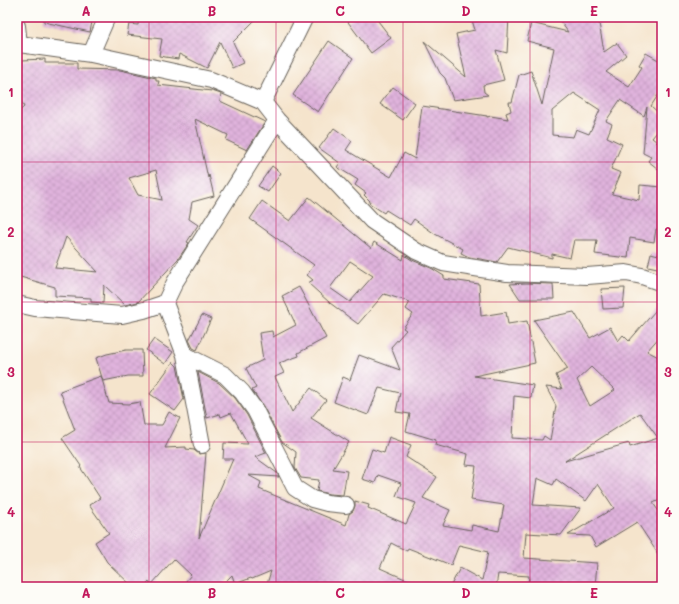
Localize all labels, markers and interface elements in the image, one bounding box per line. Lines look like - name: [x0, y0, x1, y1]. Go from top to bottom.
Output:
- text: A: [81, 2, 91, 19]
- text: B: [208, 2, 217, 19]
- text: C: [335, 2, 345, 19]
- text: D: [461, 2, 471, 19]
- text: E: [590, 2, 598, 19]
- text: 1: [8, 83, 14, 100]
- text: 1: [665, 83, 671, 100]
- text: 2: [7, 223, 15, 240]
- text: 2: [664, 223, 672, 240]
- text: 3: [7, 363, 15, 380]
- text: 3: [664, 363, 672, 380]
- text: 4: [7, 503, 15, 520]
- text: 4: [664, 503, 672, 520]
- text: A: [81, 584, 91, 601]
- text: B: [208, 584, 217, 601]
- text: C: [335, 584, 345, 601]
- text: D: [461, 584, 471, 601]
- text: E: [590, 584, 598, 601]

